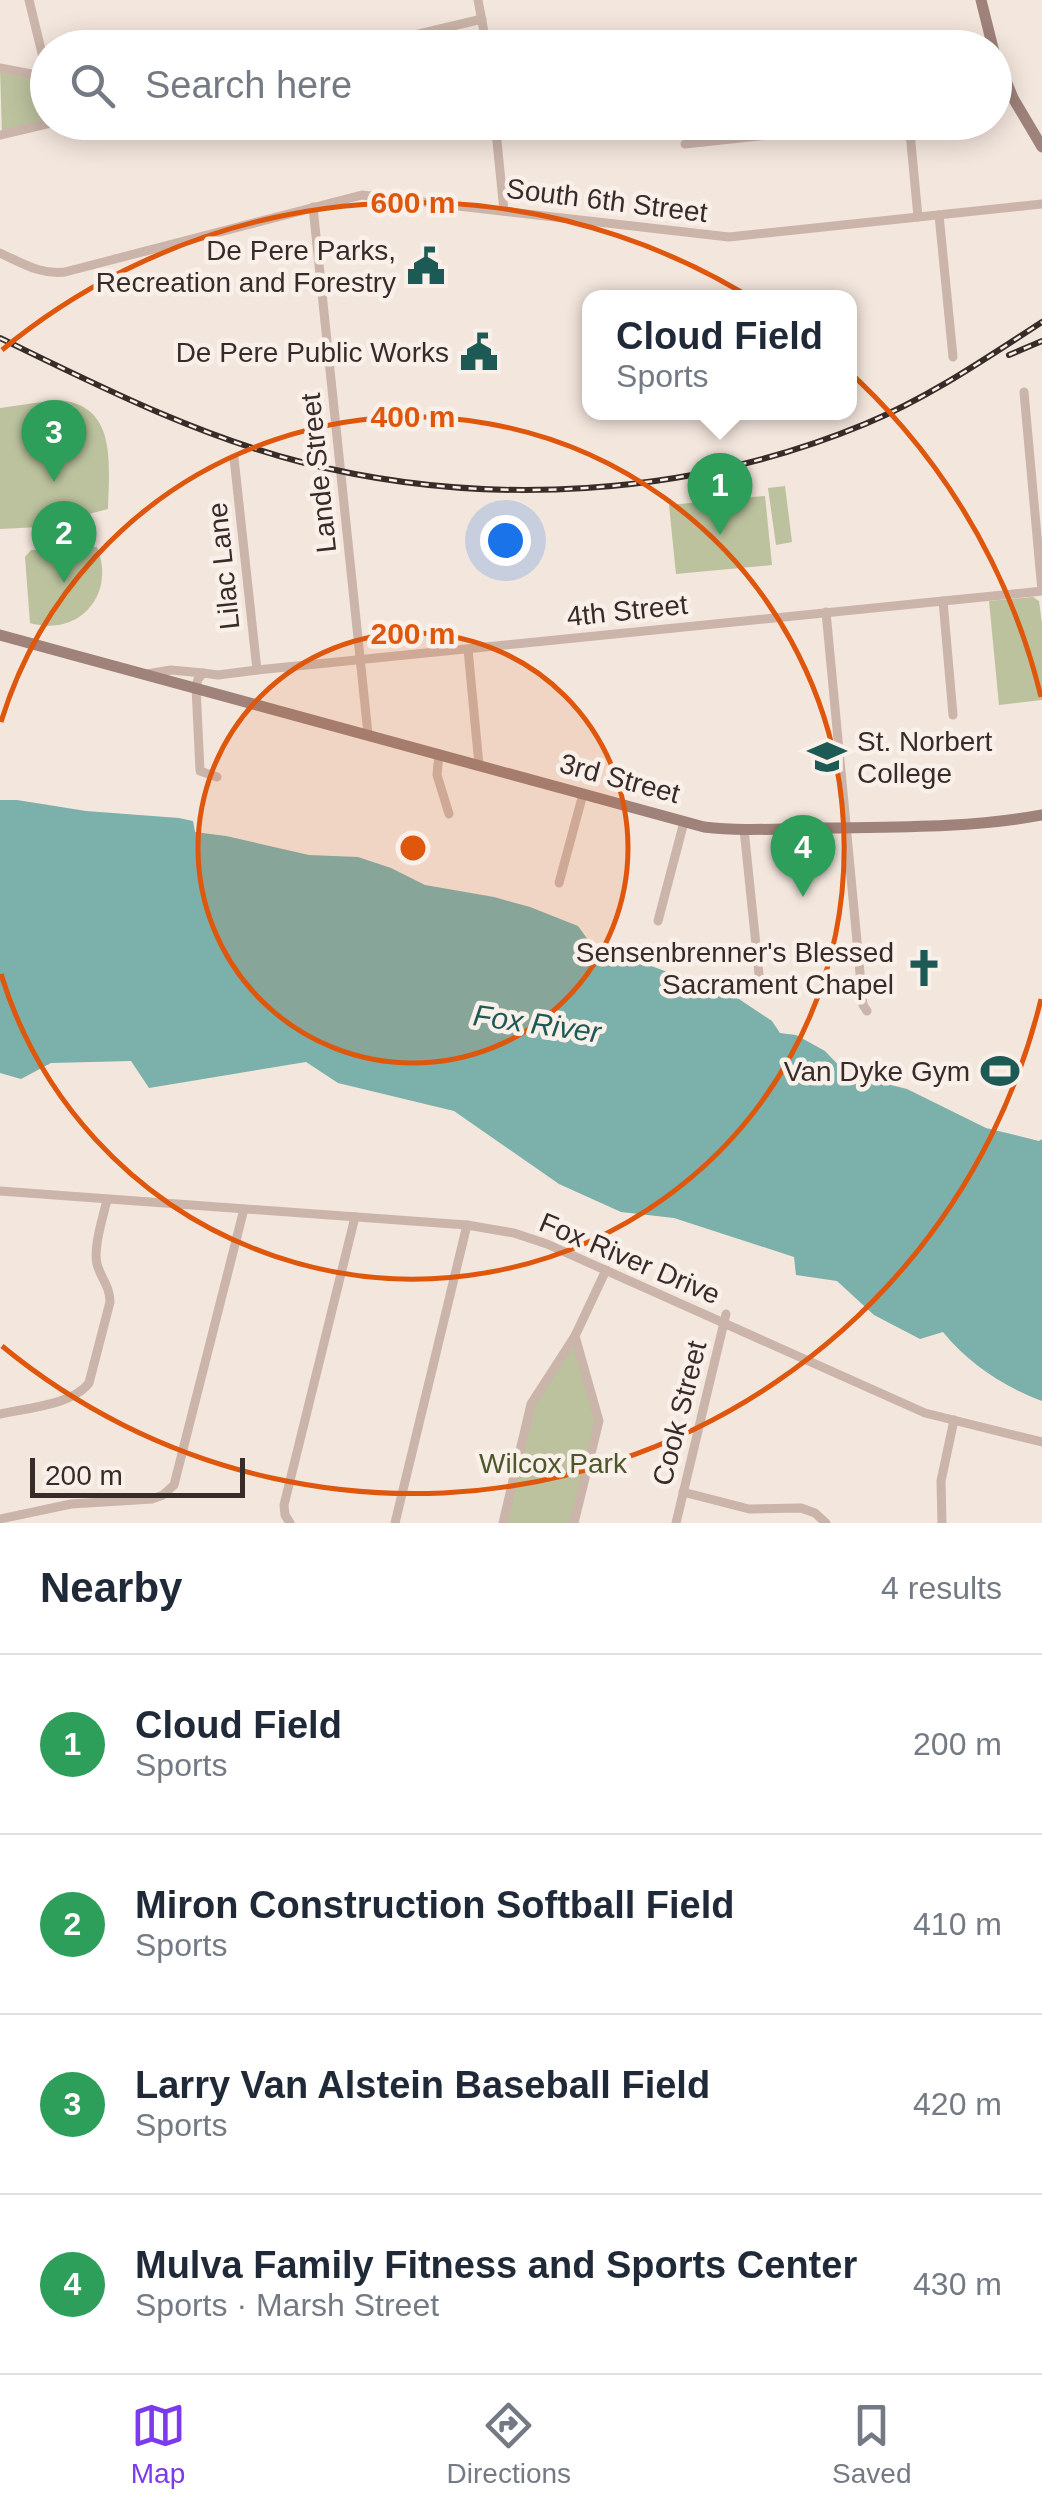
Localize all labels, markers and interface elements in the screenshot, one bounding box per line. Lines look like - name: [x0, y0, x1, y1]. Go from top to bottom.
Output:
- search box: [30, 30, 1012, 140]
- icon: search: [65, 58, 120, 113]
- text: Search here: [145, 64, 352, 106]
- street label: South 6th Street: [505, 173, 709, 228]
- text: 600 m: [370, 186, 456, 219]
- place label: De Pere Parks, Recreation and Forestry: [96, 235, 396, 298]
- public building icon: De Pere Parks, Recreation and Forestry: [405, 245, 447, 287]
- popup: [582, 290, 857, 420]
- text: Cloud Field: [616, 315, 823, 357]
- public building icon: De Pere Public Works: [458, 331, 500, 373]
- place label: De Pere Public Works: [176, 337, 449, 368]
- text: Sports: [616, 358, 709, 394]
- street label: Lande Street: [295, 391, 342, 554]
- pin: 3: [22, 400, 86, 482]
- text: 400 m: [370, 400, 456, 433]
- pin: 1: [688, 452, 752, 535]
- pin: 2: [32, 500, 96, 583]
- street label: Lilac Lane: [201, 501, 246, 631]
- your location: [480, 515, 531, 566]
- street label: 4th Street: [565, 589, 689, 632]
- text: 200 m: [370, 617, 456, 650]
- place label: St. Norbert College: [857, 726, 993, 789]
- school or university icon: St. Norbert College: [806, 736, 848, 778]
- street label: 3rd Street: [556, 748, 683, 809]
- pin: 4: [770, 814, 836, 897]
- centre of rings: [395, 830, 431, 866]
- place label: Sensenbrenner's Blessed Sacrament Chapel: [576, 937, 894, 1000]
- church icon: Sensenbrenner's Blessed Sacrament Chapel: [903, 947, 945, 989]
- water label: Fox River: [471, 998, 604, 1049]
- sports icon: Van Dyke Gym: [979, 1050, 1021, 1092]
- place label: Van Dyke Gym: [784, 1056, 970, 1087]
- street label: Fox River Drive: [535, 1207, 725, 1310]
- street label: Cook Street: [647, 1337, 712, 1489]
- park label: Wilcox Park: [479, 1448, 628, 1479]
- scale bar: [30, 1453, 245, 1498]
- text: 200 m: [45, 1460, 123, 1491]
- text: Nearby: [40, 1564, 182, 1611]
- text: 4 results: [881, 1570, 1002, 1606]
- text: Cloud Field: [135, 1704, 342, 1746]
- text: 1: [64, 1726, 81, 1762]
- text: 200 m: [913, 1726, 1002, 1762]
- text: Sports: [135, 1747, 227, 1783]
- text: Miron Construction Softball Field: [135, 1884, 735, 1926]
- text: 2: [64, 1906, 81, 1942]
- text: 410 m: [913, 1906, 1002, 1942]
- text: Sports: [135, 1927, 227, 1963]
- text: Larry Van Alstein Baseball Field: [135, 2064, 710, 2106]
- text: 3: [64, 2086, 81, 2122]
- text: 420 m: [913, 2086, 1002, 2122]
- text: Sports: [135, 2107, 227, 2143]
- text: Mulva Family Fitness and Sports Center: [135, 2244, 857, 2286]
- text: 4: [64, 2266, 81, 2302]
- text: 430 m: [913, 2266, 1002, 2302]
- text: Sports · Marsh Street: [135, 2287, 439, 2323]
- tab: Map: [131, 2398, 186, 2490]
- tab: Directions: [447, 2398, 571, 2490]
- tab: Saved: [832, 2398, 911, 2490]

